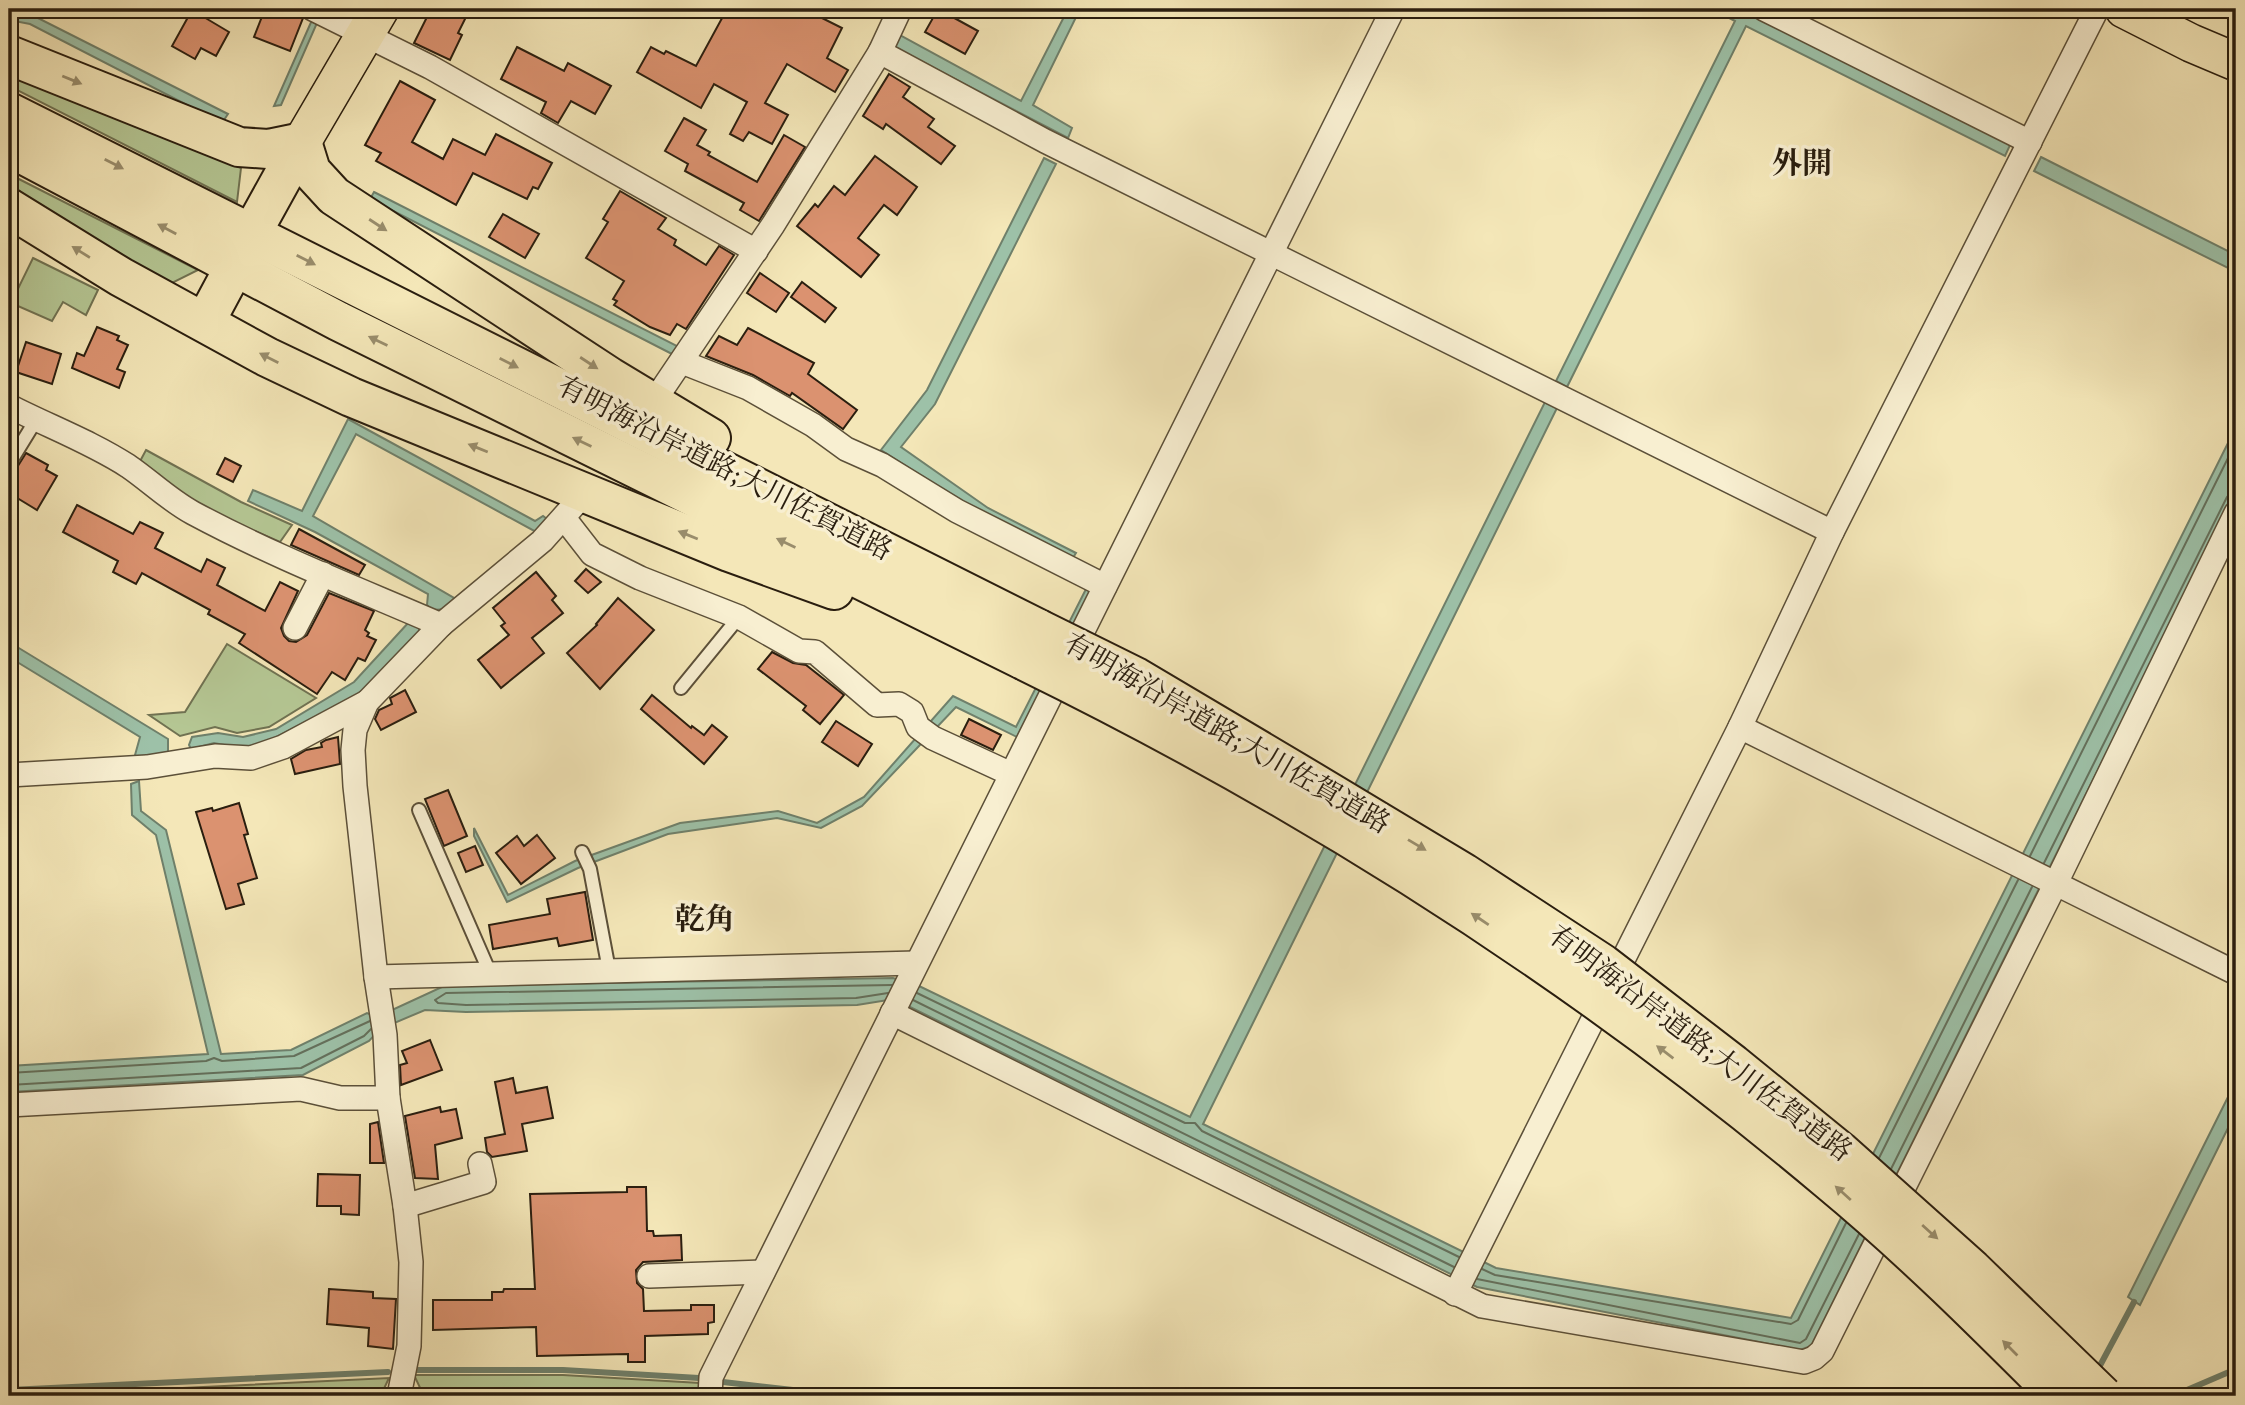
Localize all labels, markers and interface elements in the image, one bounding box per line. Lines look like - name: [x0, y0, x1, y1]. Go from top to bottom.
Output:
- one-way arrow: [62, 75, 83, 86]
- district label: 外開: [1772, 144, 1832, 187]
- one-way arrow: [104, 159, 124, 170]
- one-way arrow: [369, 218, 387, 232]
- one-way arrow: [157, 224, 177, 235]
- one-way arrow: [72, 246, 91, 259]
- one-way arrow: [296, 255, 316, 266]
- one-way arrow: [368, 335, 388, 346]
- one-way arrow: [259, 353, 279, 364]
- one-way arrow: [580, 356, 598, 370]
- one-way arrow: [499, 357, 519, 368]
- street label: 有明海沿岸道路;大川佐賀道路: [549, 368, 899, 572]
- one-way arrow: [572, 436, 592, 447]
- one-way arrow: [467, 443, 488, 454]
- one-way arrow: [677, 530, 698, 541]
- one-way arrow: [776, 537, 796, 549]
- street label: 有明海沿岸道路;大川佐賀道路: [1055, 625, 1397, 845]
- one-way arrow: [1407, 838, 1427, 850]
- district label: 乾角: [675, 900, 735, 943]
- one-way arrow: [1470, 913, 1490, 926]
- street label: 有明海沿岸道路;大川佐賀道路: [1539, 917, 1859, 1173]
- one-way arrow: [1657, 1044, 1675, 1059]
- one-way arrow: [1835, 1186, 1852, 1201]
- one-way arrow: [1921, 1223, 1938, 1239]
- one-way arrow: [2002, 1340, 2018, 1356]

